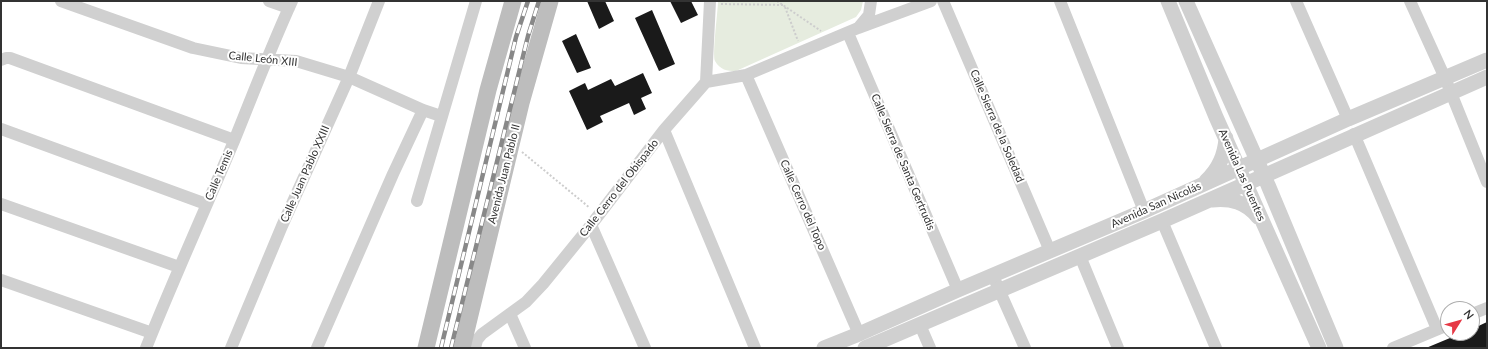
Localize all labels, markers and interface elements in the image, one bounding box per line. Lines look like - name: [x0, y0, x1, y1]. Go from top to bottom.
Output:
- street label: Calle León XIII: [228, 49, 298, 69]
- street label: Calle Sierra de la Soledad: [967, 68, 1027, 184]
- street label: Calle Sierra de Santa Gertrudis: [868, 92, 938, 232]
- street label: Calle Juan Pablo XXIII: [278, 123, 332, 225]
- street label: Avenida Juan Pablo II: [485, 123, 523, 225]
- street label: Avenida Las Puentes: [1216, 127, 1268, 223]
- street label: Calle Cerro del Obispado: [577, 137, 661, 239]
- street label: Calle Temis: [202, 148, 236, 202]
- street label: Calle Cerro del Topo: [777, 158, 829, 252]
- street label: Avenida San Nicolás: [1109, 179, 1203, 231]
- north arrow: [1440, 301, 1480, 341]
- text: N: [1461, 307, 1477, 321]

